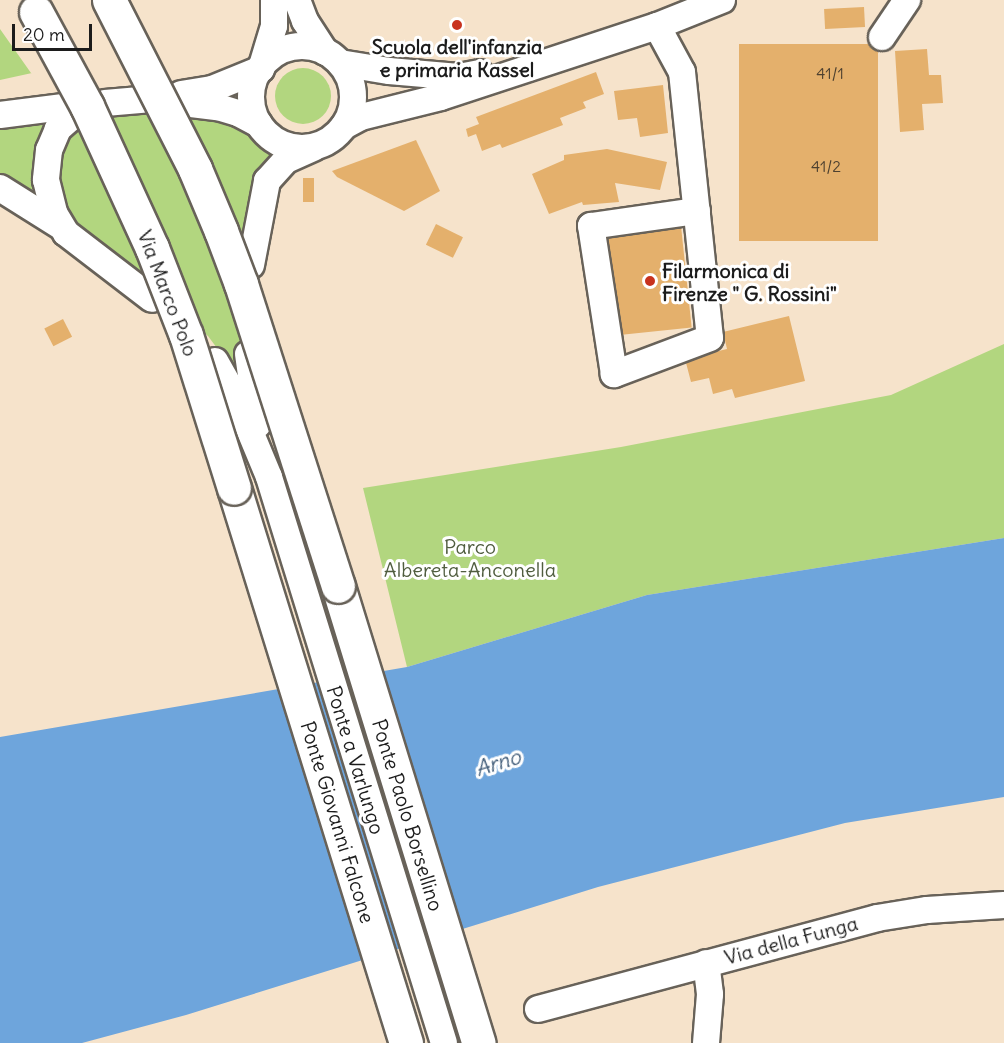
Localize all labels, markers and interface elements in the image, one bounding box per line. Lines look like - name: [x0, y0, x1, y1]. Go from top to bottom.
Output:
- scale bar: [15, 12, 94, 50]
- marker: Scuola dell'infanzia e primaria Kassel: [450, 18, 464, 32]
- text: 20 m: [23, 23, 65, 46]
- place label: Scuola dell'infanzia e primaria Kassel: [372, 35, 542, 82]
- house number: 41/1: [816, 63, 844, 83]
- house number: 41/2: [811, 156, 841, 176]
- street label: Via Marco Polo: [133, 227, 203, 359]
- place label: Filarmonica di Firenze " G. Rossini": [662, 258, 837, 305]
- marker: Filarmonica di Firenze " G. Rossini": [643, 274, 657, 288]
- park label: Parco Albereta-Anconella: [384, 535, 556, 582]
- street label: Ponte a Varlungo: [322, 683, 390, 837]
- street label: Ponte Paolo Borsellino: [367, 716, 449, 914]
- street label: Ponte Giovanni Falcone: [296, 718, 380, 926]
- water label: Arno: [472, 744, 524, 782]
- street label: Via della Funga: [722, 911, 860, 969]

